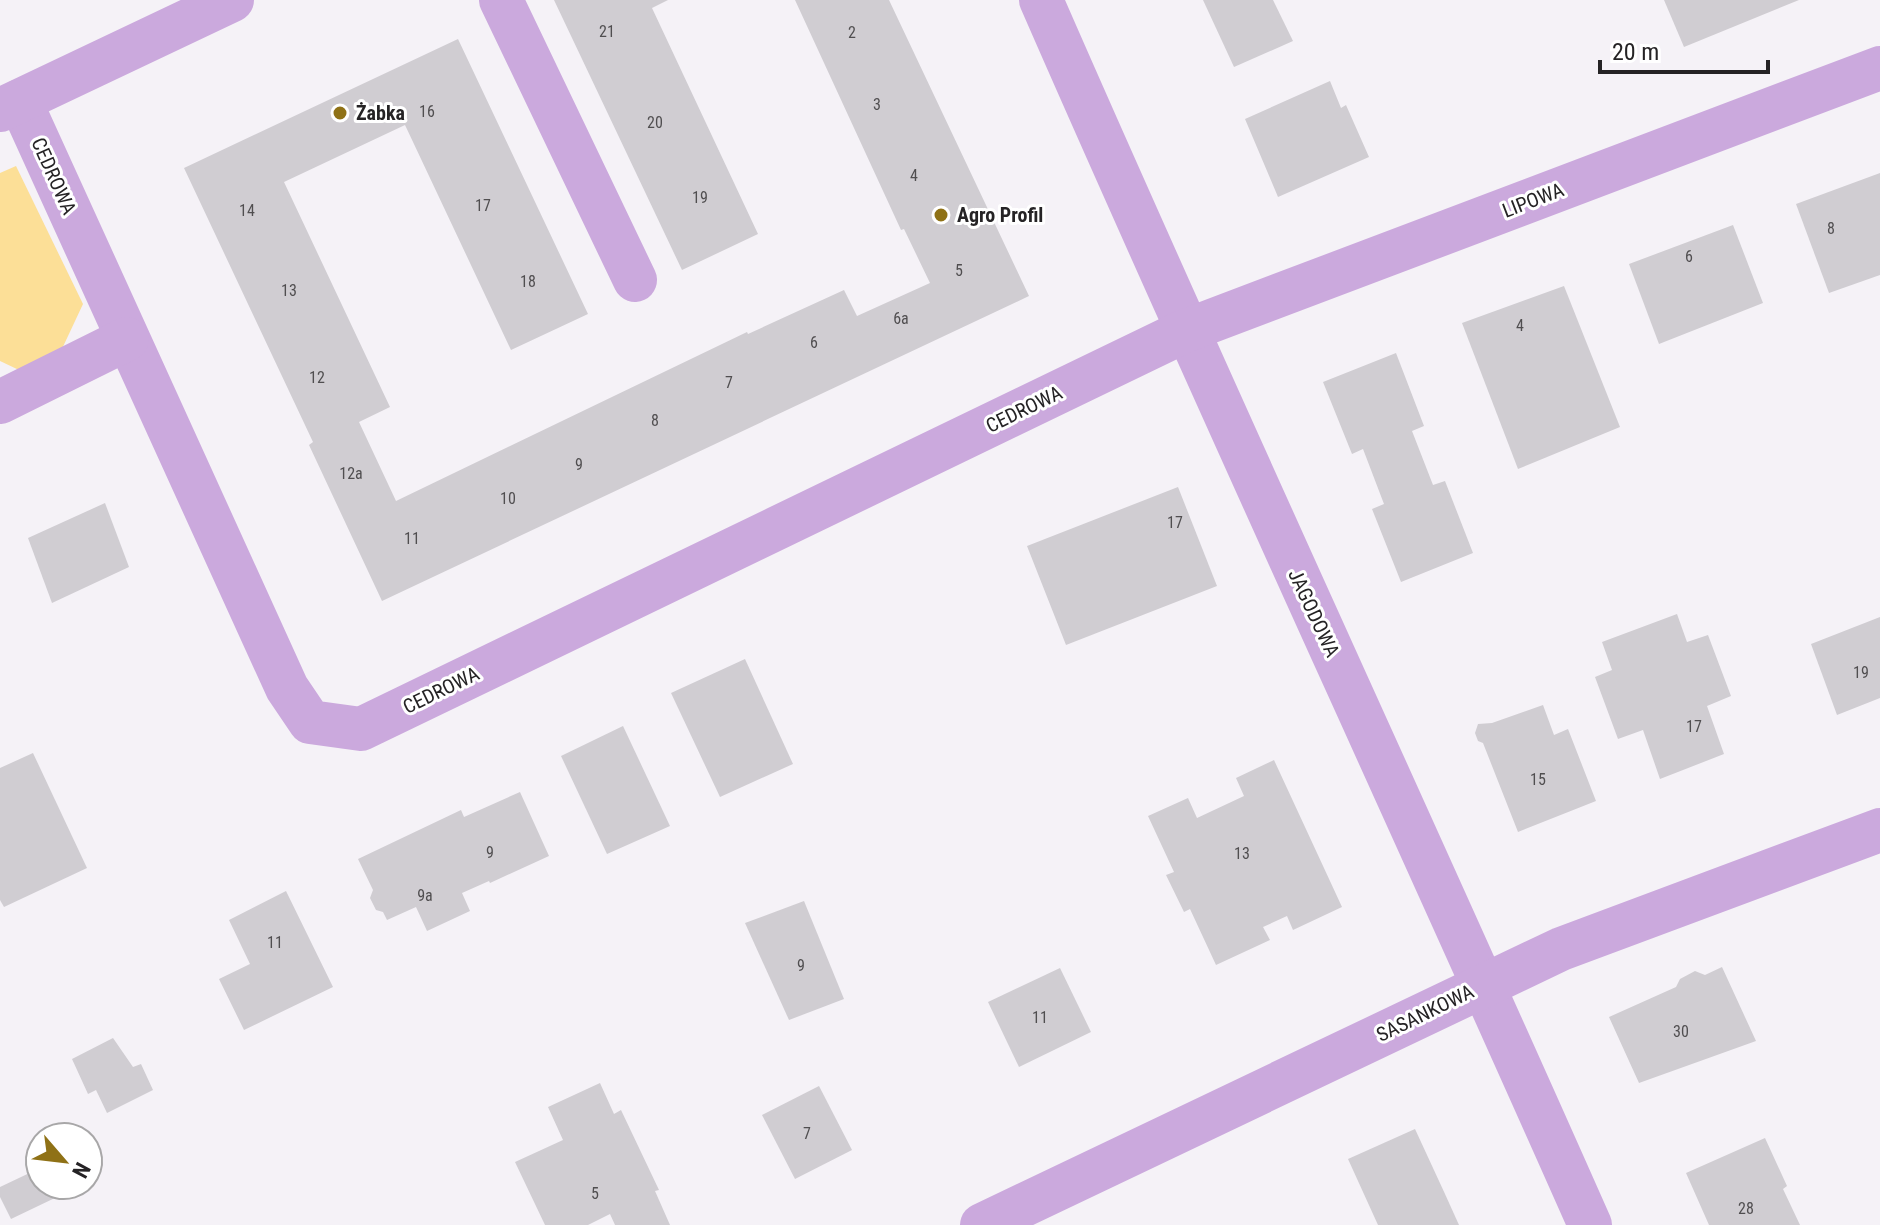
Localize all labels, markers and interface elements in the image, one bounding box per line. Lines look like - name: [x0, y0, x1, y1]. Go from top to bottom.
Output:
- house number: 21: [599, 22, 615, 41]
- house number: 2: [848, 23, 856, 42]
- scale bar: [1600, 24, 1768, 74]
- text: 20 m: [1612, 38, 1659, 66]
- house number: 3: [873, 95, 881, 114]
- place label: Żabka: [356, 101, 405, 125]
- house number: 16: [419, 102, 435, 121]
- marker: Żabka: [331, 104, 349, 122]
- house number: 20: [647, 113, 663, 132]
- street label: CEDROWA: [26, 134, 82, 219]
- house number: 4: [910, 166, 918, 185]
- street label: LIPOWA: [1499, 177, 1568, 223]
- house number: 19: [692, 188, 708, 207]
- house number: 17: [475, 196, 491, 215]
- house number: 14: [239, 201, 255, 220]
- place label: Agro Profil: [957, 203, 1043, 227]
- marker: Agro Profil: [932, 206, 950, 224]
- house number: 8: [1827, 219, 1835, 238]
- house number: 6: [1685, 247, 1693, 266]
- house number: 5: [955, 261, 963, 280]
- house number: 18: [520, 272, 536, 291]
- house number: 13: [281, 281, 297, 300]
- house number: 6a: [893, 309, 909, 328]
- house number: 4: [1516, 316, 1524, 335]
- house number: 6: [810, 333, 818, 352]
- house number: 12: [309, 368, 325, 387]
- house number: 7: [725, 373, 733, 392]
- street label: CEDROWA: [982, 380, 1066, 438]
- house number: 8: [651, 411, 659, 430]
- house number: 9: [575, 455, 583, 474]
- house number: 12a: [339, 464, 363, 483]
- house number: 10: [500, 489, 516, 508]
- house number: 17: [1167, 513, 1183, 532]
- house number: 11: [404, 529, 420, 548]
- street label: JAGODOWA: [1283, 565, 1345, 661]
- street label: CEDROWA: [399, 661, 483, 719]
- house number: 19: [1853, 663, 1869, 682]
- house number: 17: [1686, 717, 1702, 736]
- house number: 15: [1530, 770, 1546, 789]
- house number: 9: [486, 843, 494, 862]
- house number: 13: [1234, 844, 1250, 863]
- house number: 9a: [417, 886, 433, 905]
- house number: 11: [267, 933, 283, 952]
- house number: 9: [797, 956, 805, 975]
- street label: SASANKOWA: [1372, 979, 1478, 1047]
- house number: 11: [1032, 1008, 1048, 1027]
- house number: 30: [1673, 1022, 1689, 1041]
- north arrow: [24, 1121, 104, 1201]
- house number: 7: [803, 1124, 811, 1143]
- text: N: [67, 1158, 95, 1182]
- house number: 5: [591, 1184, 599, 1203]
- house number: 28: [1738, 1199, 1754, 1218]

